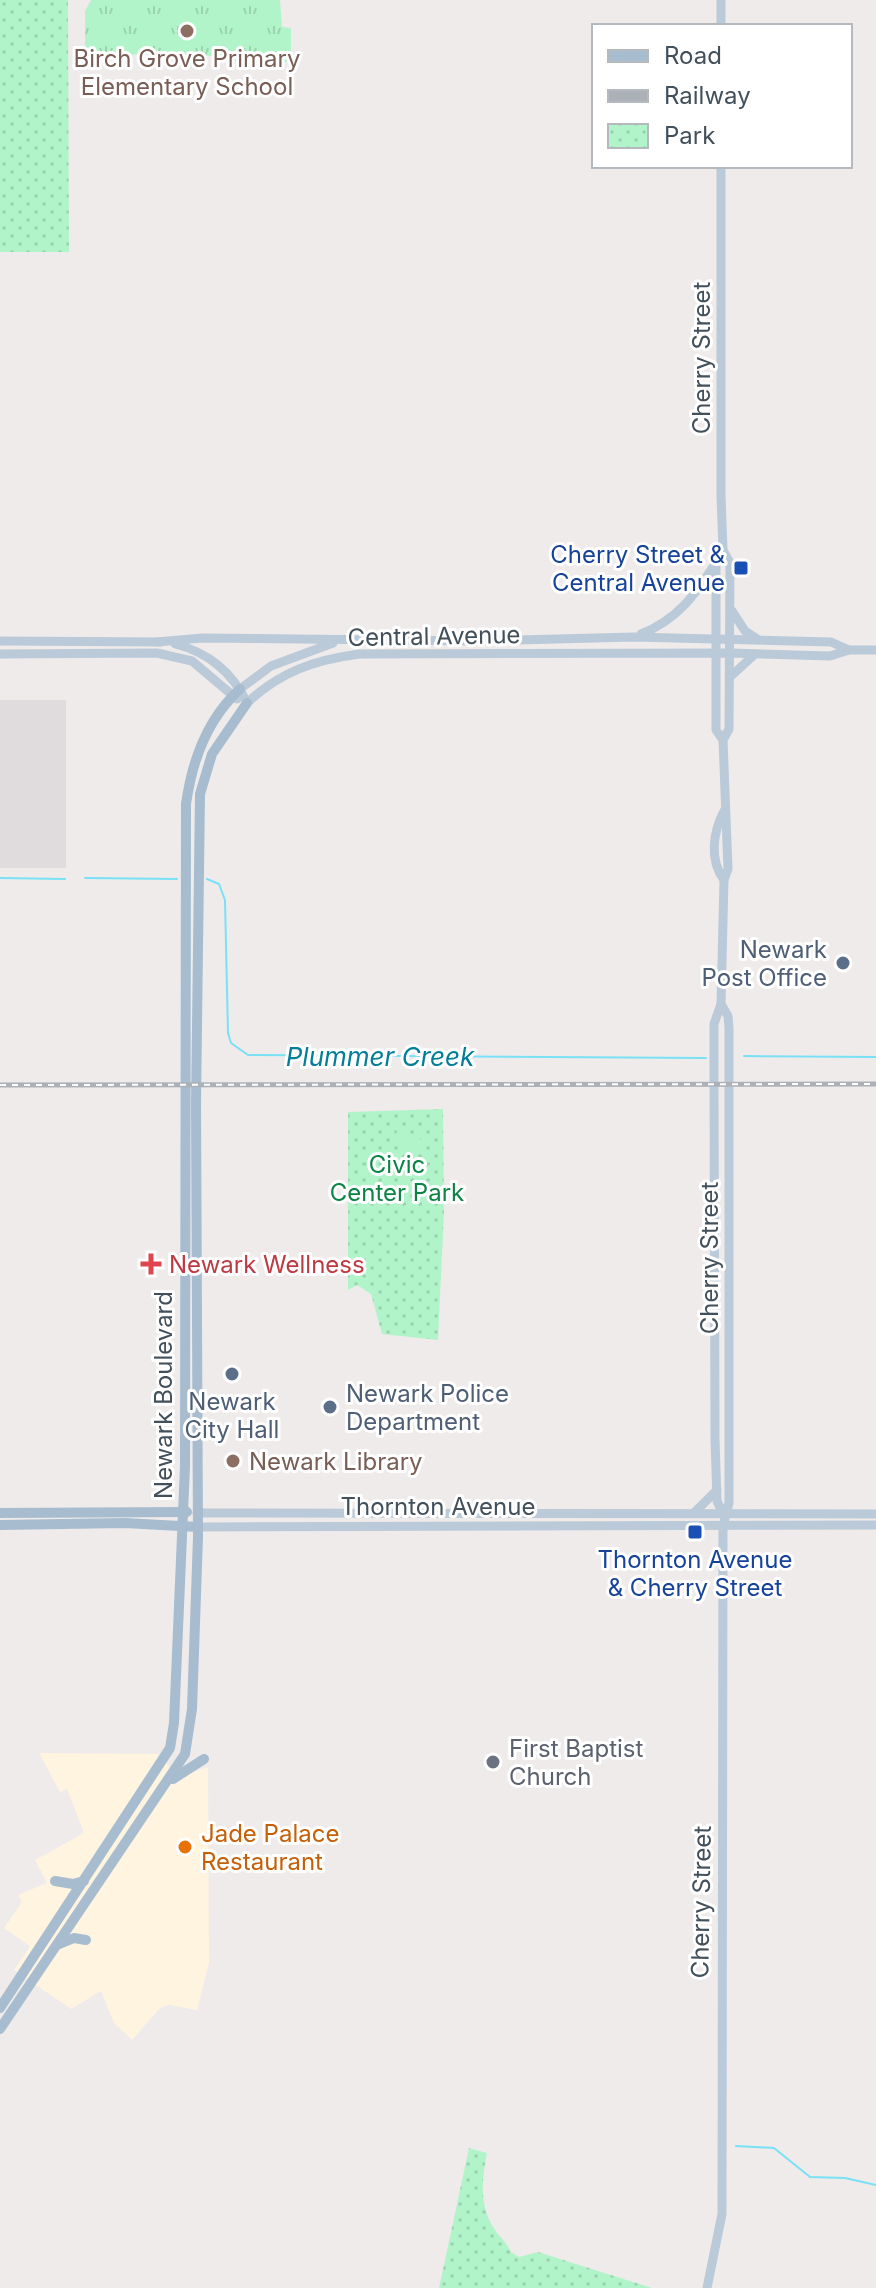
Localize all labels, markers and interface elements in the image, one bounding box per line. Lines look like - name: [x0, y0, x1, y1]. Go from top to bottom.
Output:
- marker: Birch Grove Primary Elementary School: [178, 22, 196, 40]
- legend: [592, 24, 852, 168]
- text: Road: [664, 41, 722, 70]
- place label: Birch Grove Primary Elementary School: [74, 44, 300, 101]
- text: Railway: [664, 81, 751, 110]
- text: Park: [664, 121, 715, 150]
- street label: Cherry Street: [687, 282, 716, 434]
- place label: Cherry Street & Central Avenue: [550, 540, 726, 597]
- marker: Cherry Street & Central Avenue: [732, 559, 750, 577]
- street label: Central Avenue: [347, 620, 521, 652]
- place label: Newark Post Office: [701, 935, 827, 992]
- marker: Newark Post Office: [834, 954, 852, 972]
- water label: Plummer Creek: [286, 1041, 475, 1072]
- park label: Civic Center Park: [330, 1150, 464, 1207]
- street label: Cherry Street: [695, 1182, 724, 1334]
- place label: Newark Wellness: [169, 1250, 365, 1279]
- marker: Newark Wellness: [140, 1253, 162, 1275]
- street label: Newark Boulevard: [149, 1291, 178, 1499]
- marker: Newark City Hall: [223, 1365, 241, 1383]
- place label: Newark Police Department: [346, 1379, 509, 1436]
- place label: Newark City Hall: [185, 1387, 279, 1444]
- marker: Newark Police Department: [321, 1398, 339, 1416]
- place label: Newark Library: [249, 1447, 423, 1476]
- marker: Newark Library: [224, 1452, 242, 1470]
- street label: Thornton Avenue: [341, 1492, 535, 1521]
- marker: Thornton Avenue & Cherry Street: [686, 1523, 704, 1541]
- place label: Thornton Avenue & Cherry Street: [598, 1545, 792, 1602]
- place label: First Baptist Church: [509, 1734, 643, 1791]
- marker: First Baptist Church: [484, 1753, 502, 1771]
- place label: Jade Palace Restaurant: [201, 1819, 339, 1876]
- street label: Cherry Street: [685, 1825, 717, 1978]
- marker: Jade Palace Restaurant: [176, 1838, 194, 1856]

